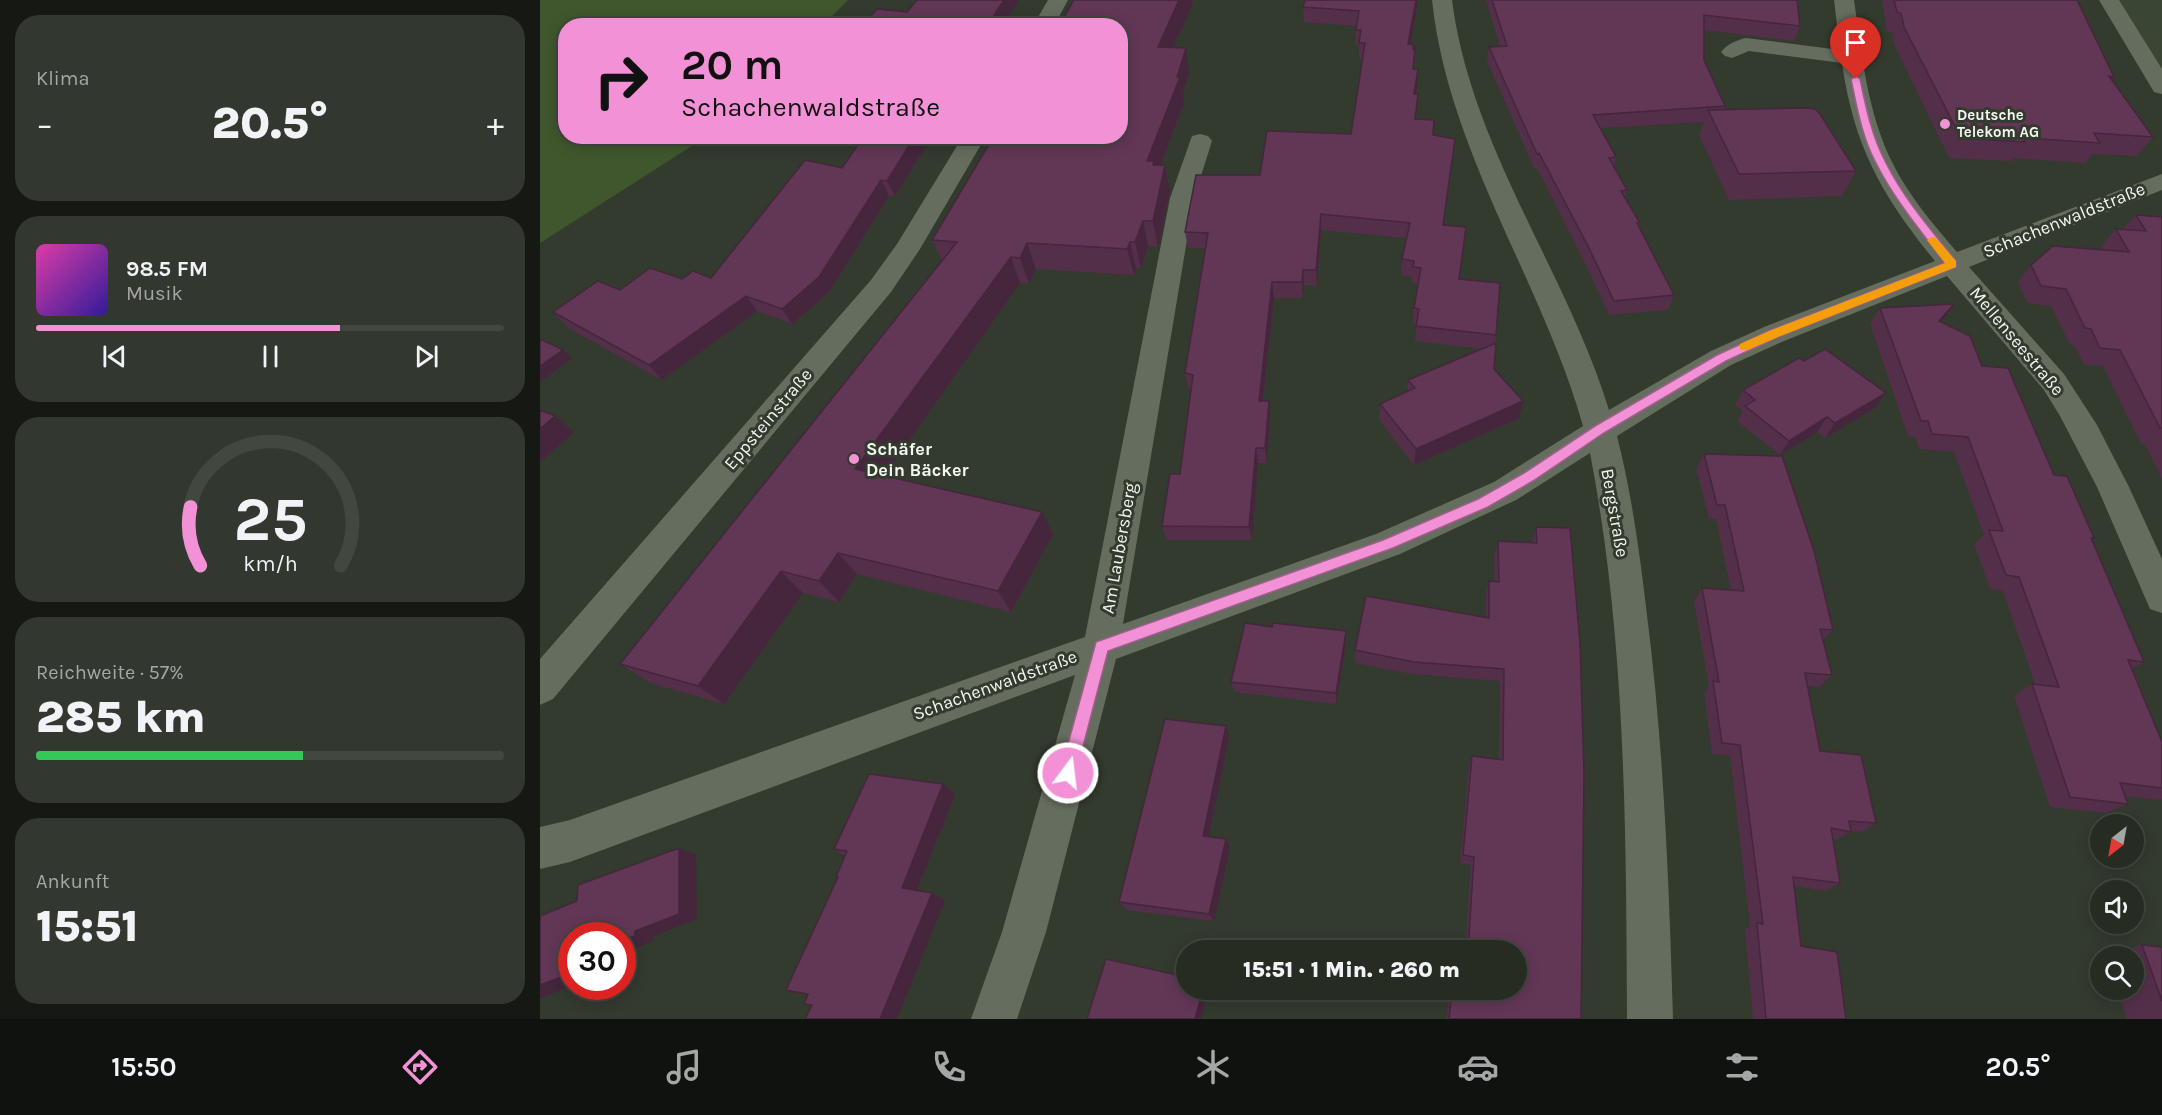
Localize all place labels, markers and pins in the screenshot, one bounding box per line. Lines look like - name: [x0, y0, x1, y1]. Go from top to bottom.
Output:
- pin: [1830, 17, 1881, 79]
- place label: Deutsche Telekom AG: [1957, 106, 2039, 141]
- marker: Deutsche Telekom AG: [1938, 117, 1952, 131]
- place label: Schäfer Dein Bäcker: [866, 438, 969, 481]
- marker: Schäfer Dein Bäcker: [847, 452, 861, 466]

